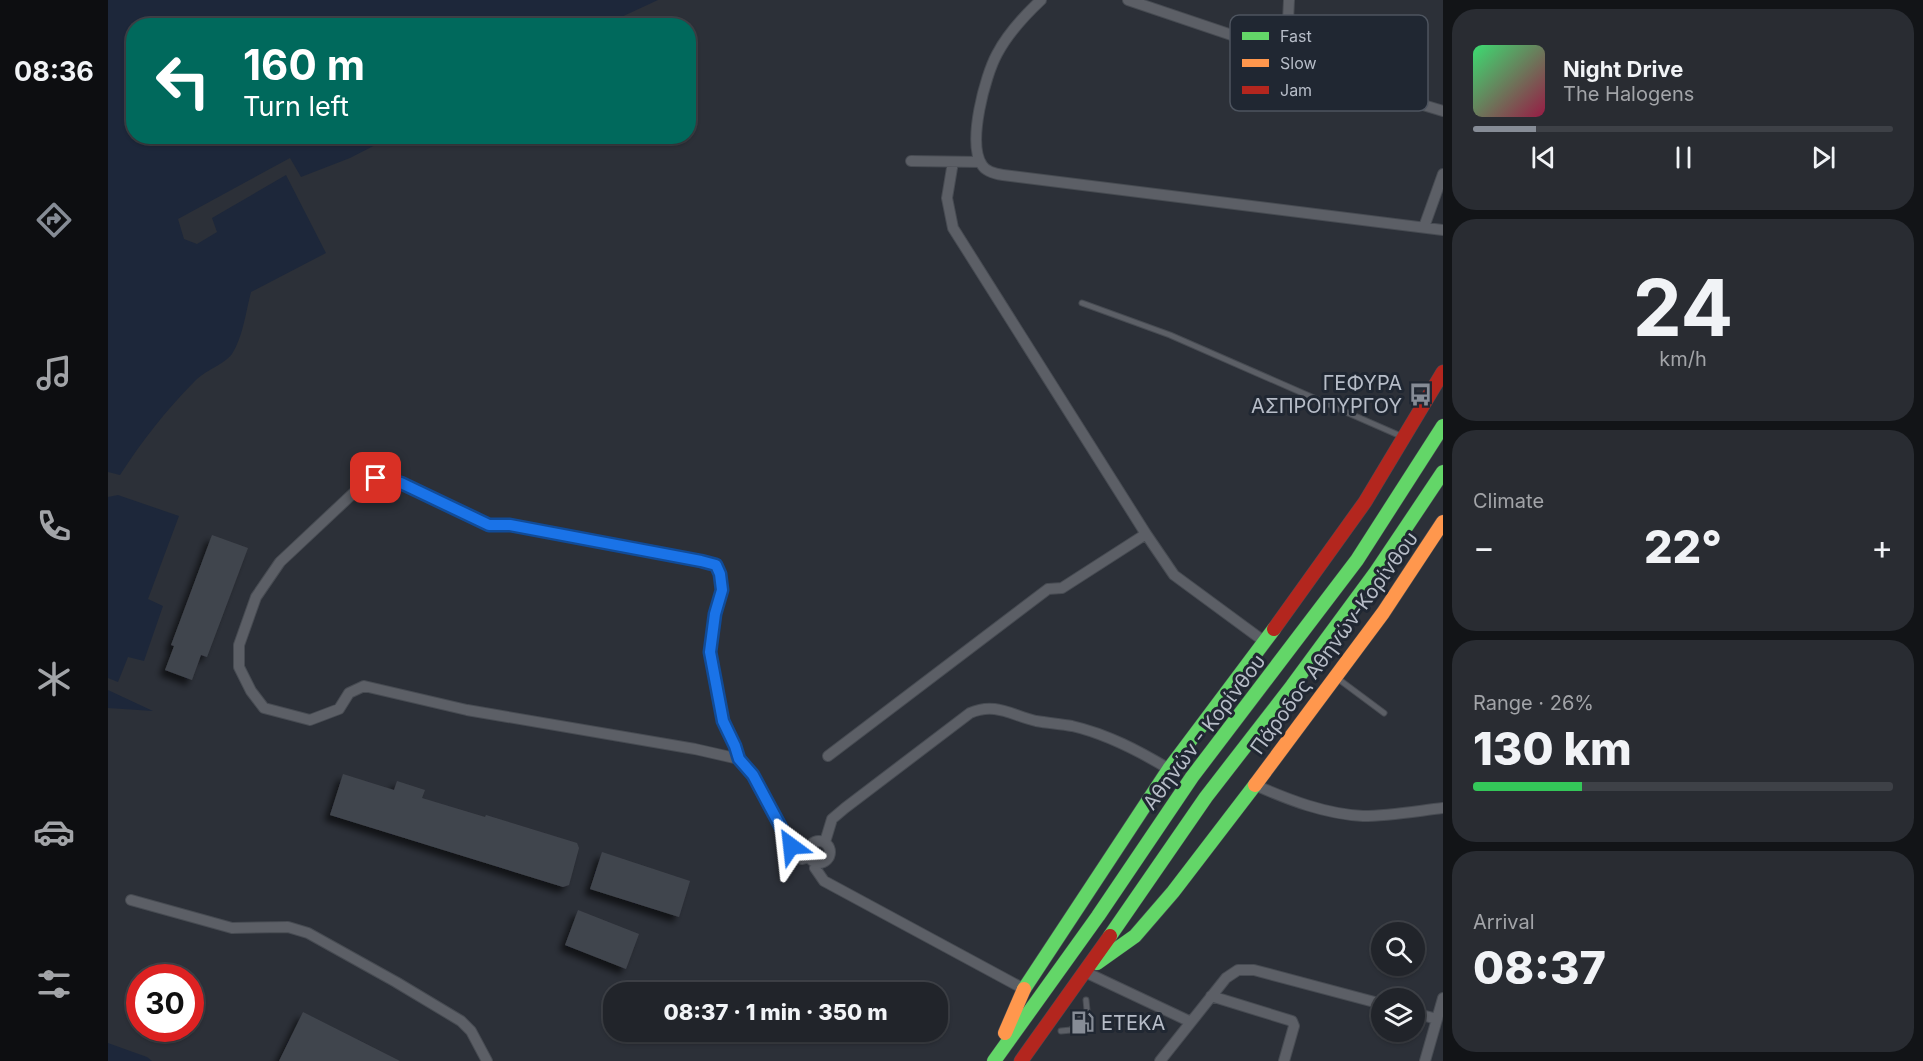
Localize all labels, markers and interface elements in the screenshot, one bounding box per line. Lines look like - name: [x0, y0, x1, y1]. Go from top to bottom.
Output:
- legend: [1230, 15, 1428, 111]
- text: Fast: [1280, 26, 1312, 46]
- text: 160 m: [243, 39, 365, 90]
- icon: left: [144, 42, 222, 120]
- text: Slow: [1280, 53, 1317, 73]
- text: 08:36: [14, 55, 94, 88]
- text: Night Drive: [1563, 56, 1683, 82]
- text: Jam: [1280, 80, 1312, 100]
- text: The Halogens: [1563, 82, 1694, 106]
- text: Turn left: [243, 90, 349, 123]
- icon: previous: [1527, 141, 1560, 174]
- icon: pause: [1667, 141, 1700, 174]
- icon: next: [1807, 141, 1840, 174]
- icon: directions: [33, 199, 75, 241]
- text: 24: [1633, 260, 1733, 355]
- text: km/h: [1659, 347, 1707, 371]
- icon: music: [33, 352, 75, 394]
- place label: ΓΕΦΥΡΑ ΑΣΠΡΟΠΥΡΓΟΥ: [1251, 371, 1402, 418]
- bus stop icon: ΓΕΦΥΡΑ ΑΣΠΡΟΠΥΡΓΟΥ: [1407, 381, 1433, 407]
- pin: [350, 452, 401, 503]
- icon: arrive: [359, 461, 392, 494]
- text: Climate: [1473, 489, 1544, 513]
- icon: phone: [33, 505, 75, 547]
- text: 22°: [1644, 519, 1722, 574]
- street label: Πάροδος Αθηνών-Κορίνθου: [1245, 527, 1423, 759]
- text: −: [1473, 527, 1495, 567]
- text: +: [1871, 527, 1893, 567]
- street label: Αθηνών - Κορίνθου: [1138, 650, 1270, 814]
- icon: climate: [33, 658, 75, 700]
- text: Range · 26%: [1473, 691, 1594, 715]
- text: 130 km: [1473, 721, 1632, 776]
- icon: car: [33, 811, 75, 853]
- position arrow: [759, 814, 823, 878]
- text: Arrival: [1473, 910, 1535, 934]
- map controls: [1371, 922, 1425, 1042]
- button: search: [1371, 922, 1425, 976]
- text: 08:37: [1473, 940, 1606, 995]
- icon: filters: [33, 963, 75, 1005]
- speed limit sign: 30: [126, 964, 204, 1042]
- button: layers: [1371, 988, 1425, 1042]
- text: 08:37 · 1 min · 350 m: [663, 999, 888, 1025]
- fuel station icon: ΕΤΕΚΑ: [1070, 1010, 1096, 1036]
- place label: ΕΤΕΚΑ: [1101, 1011, 1165, 1035]

